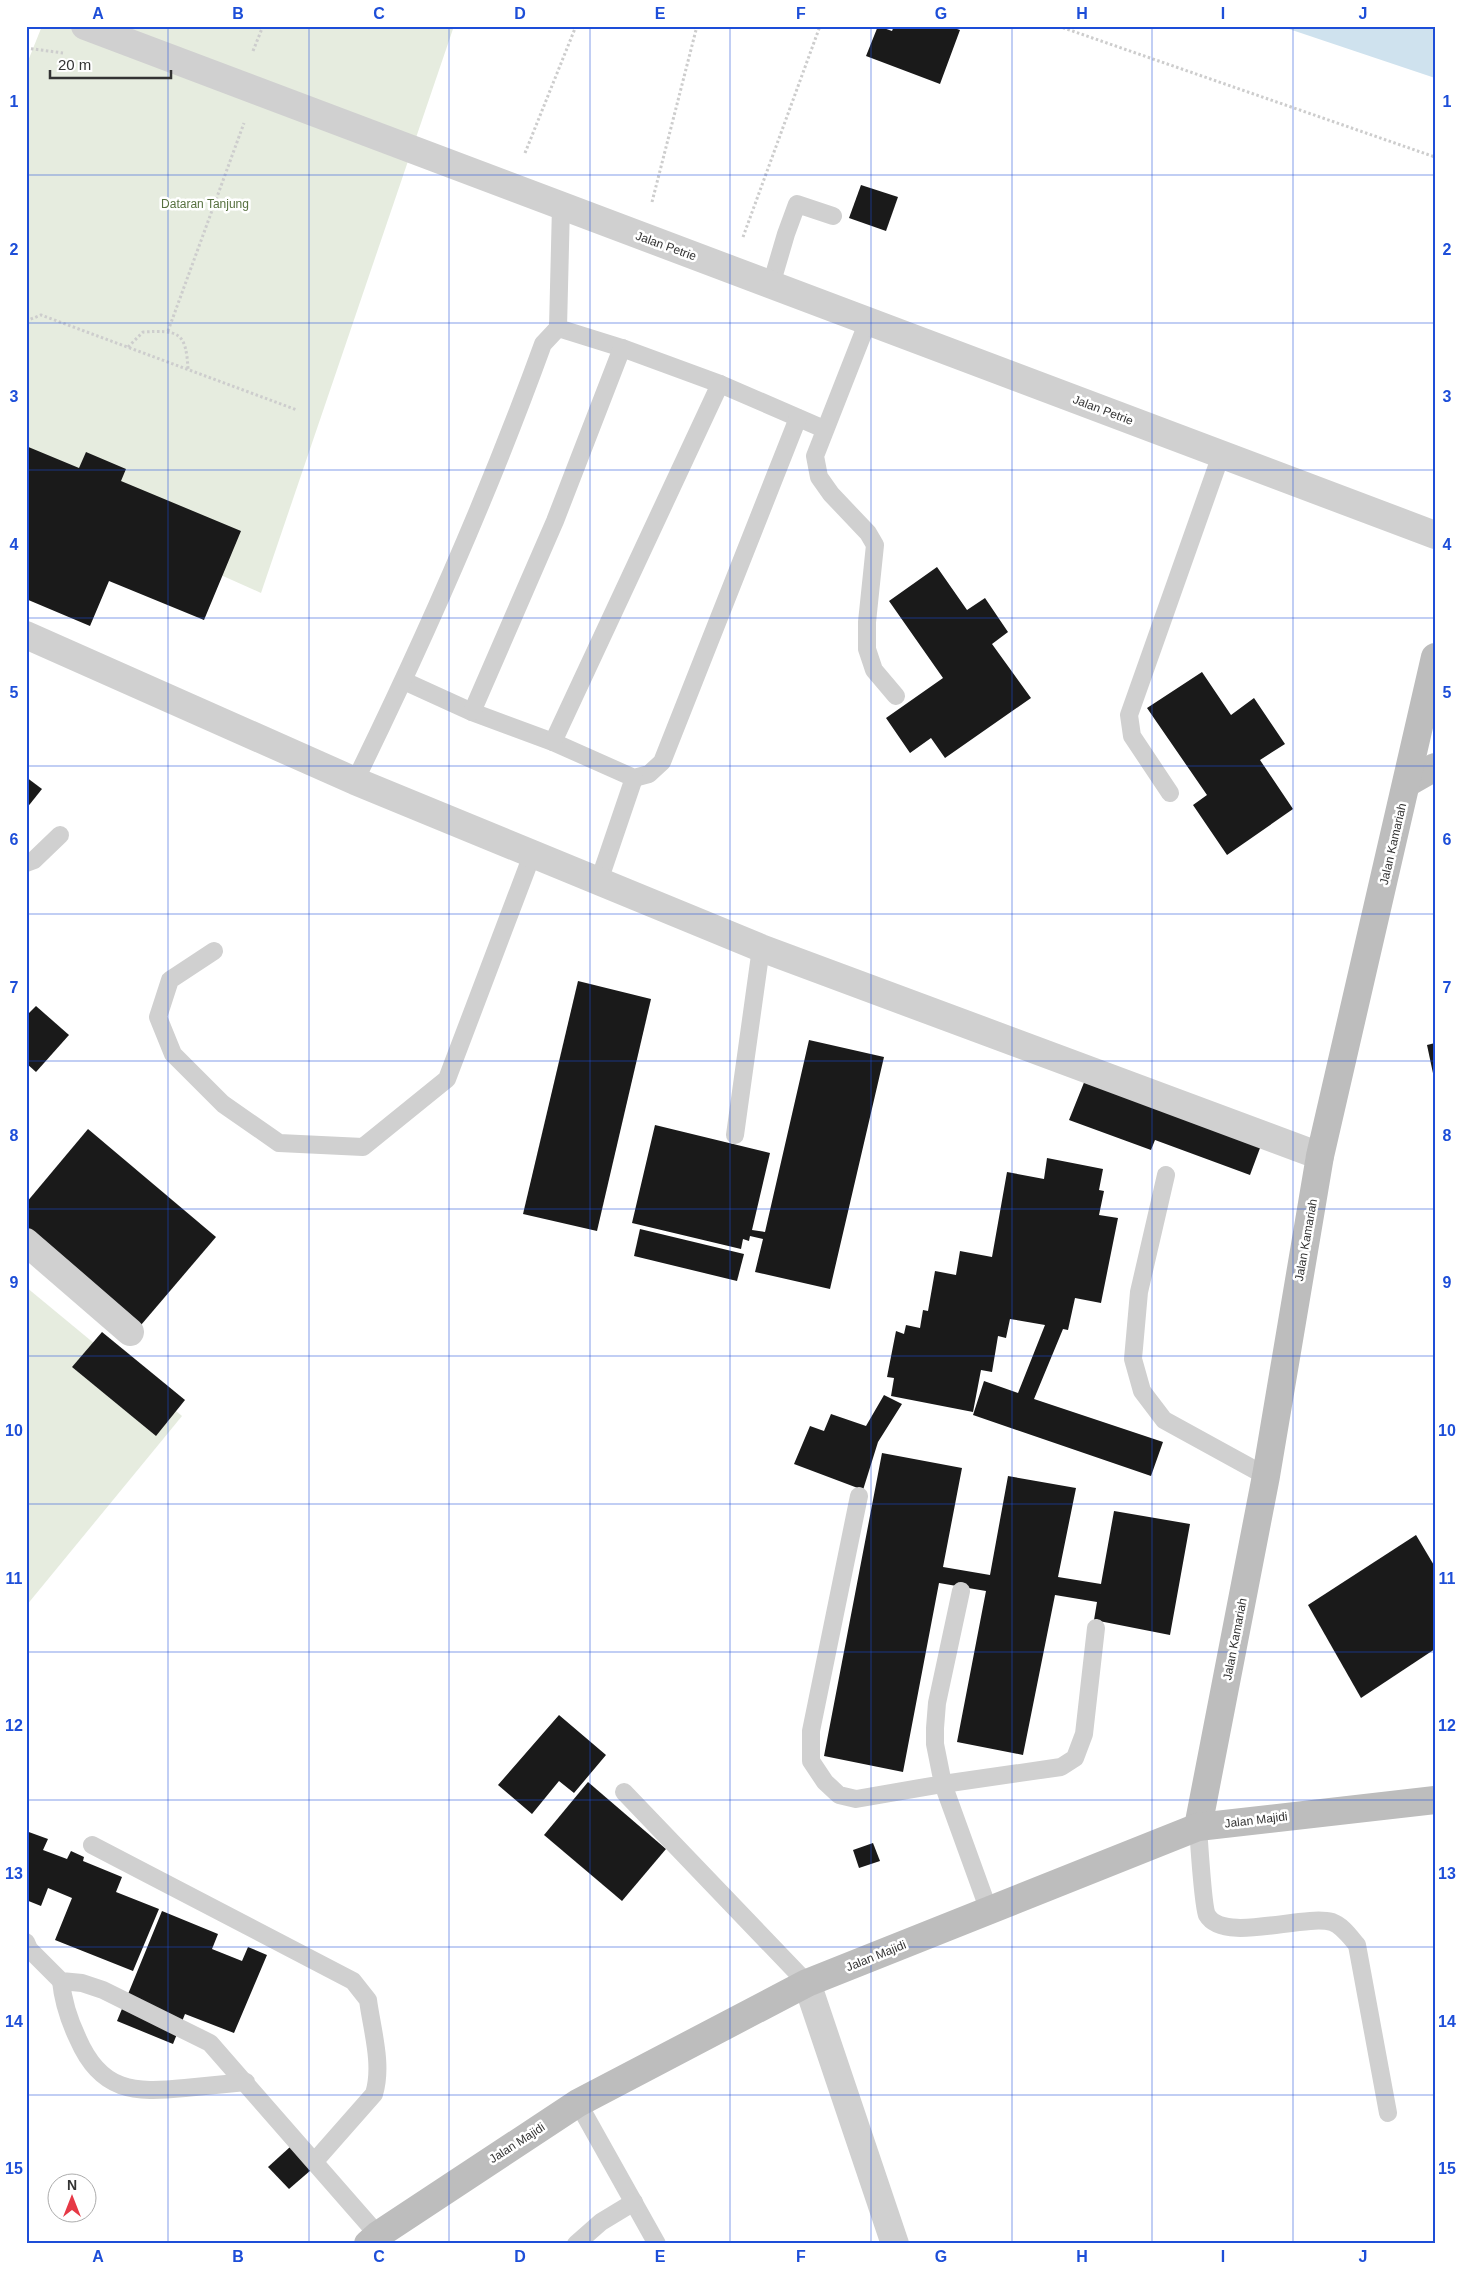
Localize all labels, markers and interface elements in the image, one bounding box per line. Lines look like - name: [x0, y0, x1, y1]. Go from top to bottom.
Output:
- text: A: [92, 5, 104, 22]
- text: B: [232, 5, 244, 22]
- text: C: [373, 5, 385, 22]
- text: D: [514, 5, 526, 22]
- text: E: [655, 5, 666, 22]
- text: F: [796, 5, 806, 22]
- text: G: [935, 5, 947, 22]
- text: H: [1076, 5, 1088, 22]
- text: I: [1221, 5, 1225, 22]
- text: J: [1359, 5, 1367, 22]
- scale bar: [50, 48, 171, 80]
- text: 20 m: [58, 56, 91, 73]
- text: 1: [10, 93, 19, 110]
- text: 1: [1443, 93, 1452, 110]
- park label: Dataran Tanjung: [161, 197, 249, 211]
- street label: Jalan Petrie: [634, 229, 698, 264]
- text: 2: [10, 241, 19, 258]
- text: 2: [1443, 241, 1452, 258]
- text: 3: [10, 388, 19, 405]
- text: 3: [1443, 388, 1452, 405]
- street label: Jalan Petrie: [1071, 392, 1135, 428]
- text: 4: [10, 536, 19, 553]
- text: 4: [1443, 536, 1452, 553]
- text: 5: [10, 684, 19, 701]
- text: 5: [1443, 684, 1452, 701]
- street label: Jalan Kamariah: [1377, 802, 1409, 886]
- text: 6: [10, 831, 19, 848]
- text: 6: [1443, 831, 1452, 848]
- text: 7: [10, 979, 19, 996]
- text: 7: [1443, 979, 1452, 996]
- text: 8: [10, 1127, 19, 1144]
- text: 8: [1443, 1127, 1452, 1144]
- street label: Jalan Kamariah: [1292, 1198, 1320, 1282]
- text: 9: [10, 1274, 19, 1291]
- text: 9: [1443, 1274, 1452, 1291]
- text: 10: [5, 1422, 23, 1439]
- text: 10: [1438, 1422, 1456, 1439]
- text: 11: [6, 1570, 23, 1587]
- text: 11: [1439, 1570, 1456, 1587]
- street label: Jalan Kamariah: [1220, 1597, 1250, 1681]
- text: 12: [5, 1717, 23, 1734]
- text: 12: [1438, 1717, 1456, 1734]
- street label: Jalan Majidi: [1224, 1809, 1288, 1831]
- text: 13: [5, 1865, 23, 1882]
- text: 13: [1438, 1865, 1456, 1882]
- street label: Jalan Majidi: [844, 1938, 908, 1974]
- text: 14: [5, 2013, 23, 2030]
- text: 14: [1438, 2013, 1456, 2030]
- street label: Jalan Majidi: [487, 2120, 547, 2166]
- text: 15: [5, 2160, 23, 2177]
- text: 15: [1438, 2160, 1456, 2177]
- north arrow: [48, 2172, 98, 2222]
- text: N: [67, 2177, 77, 2193]
- text: A: [92, 2248, 104, 2265]
- text: B: [232, 2248, 244, 2265]
- text: C: [373, 2248, 385, 2265]
- text: D: [514, 2248, 526, 2265]
- text: E: [655, 2248, 666, 2265]
- text: F: [796, 2248, 806, 2265]
- text: G: [935, 2248, 947, 2265]
- text: H: [1076, 2248, 1088, 2265]
- text: I: [1221, 2248, 1225, 2265]
- text: J: [1359, 2248, 1367, 2265]

